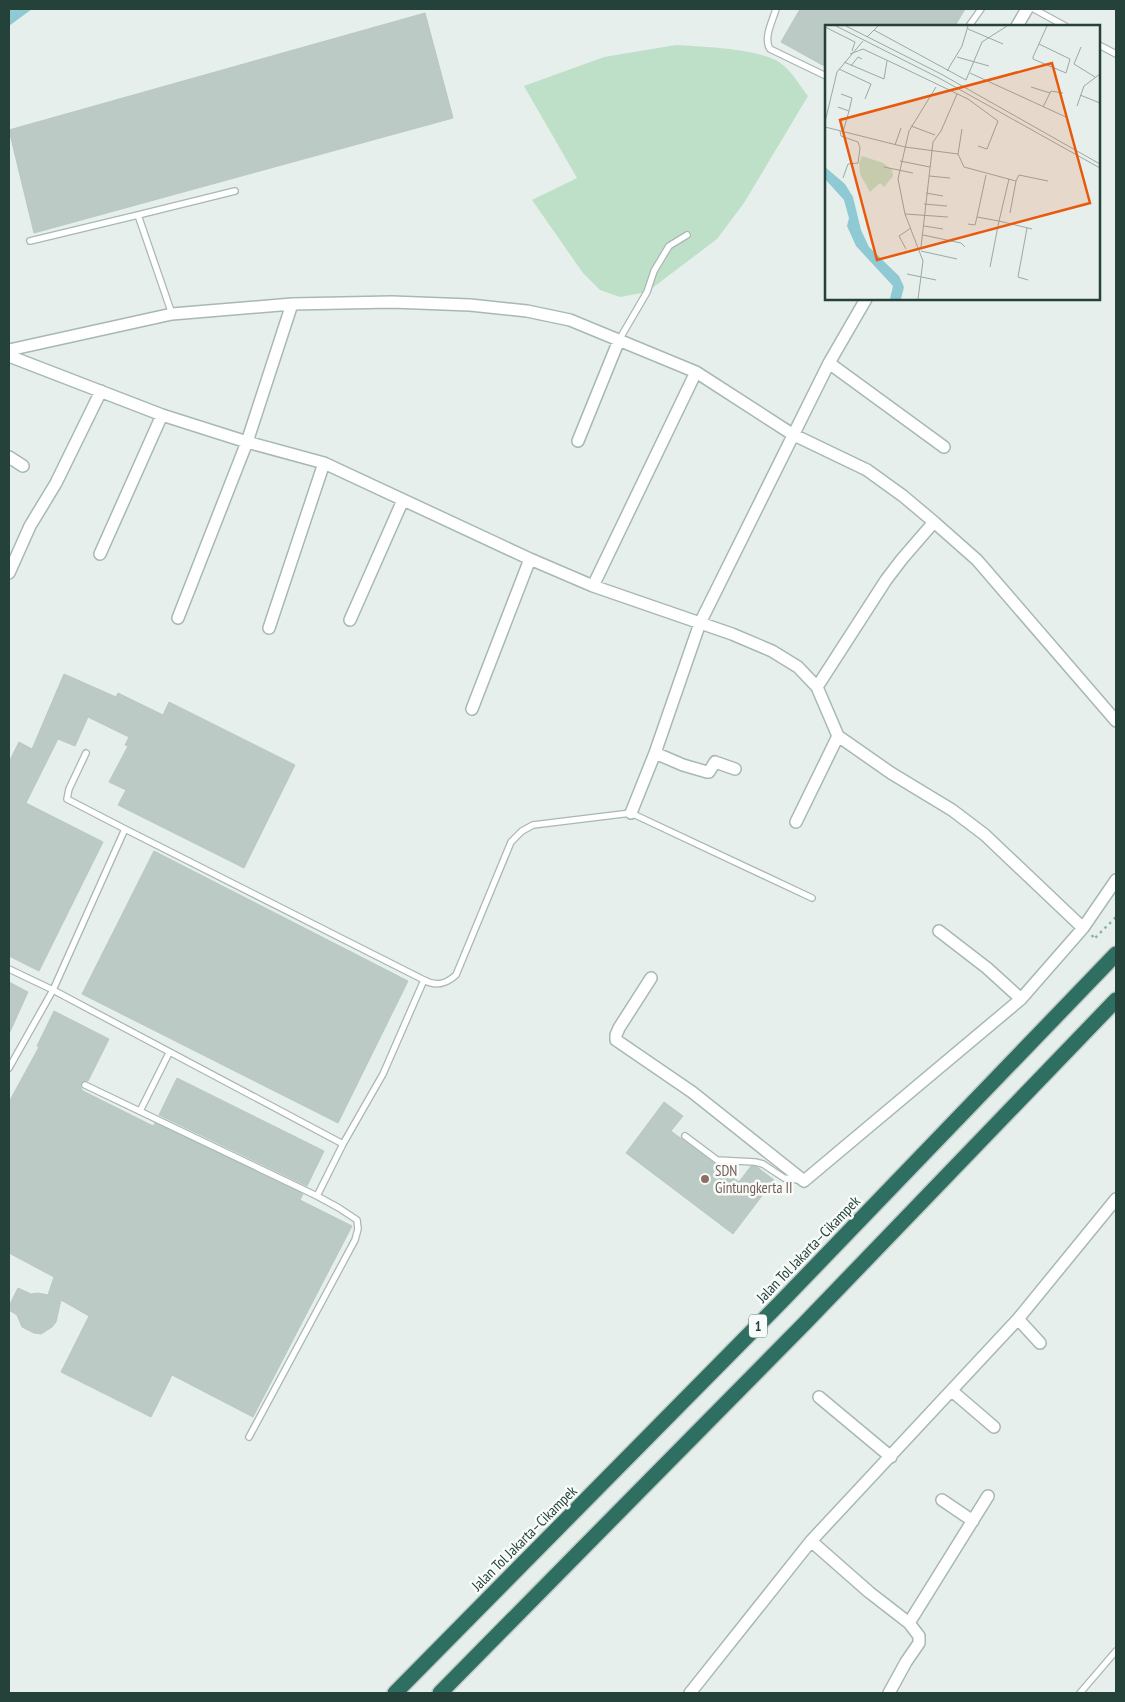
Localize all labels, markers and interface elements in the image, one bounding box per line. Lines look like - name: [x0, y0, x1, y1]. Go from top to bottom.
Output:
- inset map: [825, 25, 1100, 300]
- place label: SDN Gintungkerta II: [715, 1161, 793, 1197]
- marker: SDN Gintungkerta II: [699, 1173, 711, 1185]
- street label: Jalan Tol Jakarta–Cikampek: [751, 1192, 864, 1307]
- road number: 1: [749, 1314, 767, 1338]
- street label: Jalan Tol Jakarta–Cikampek: [467, 1481, 581, 1595]

